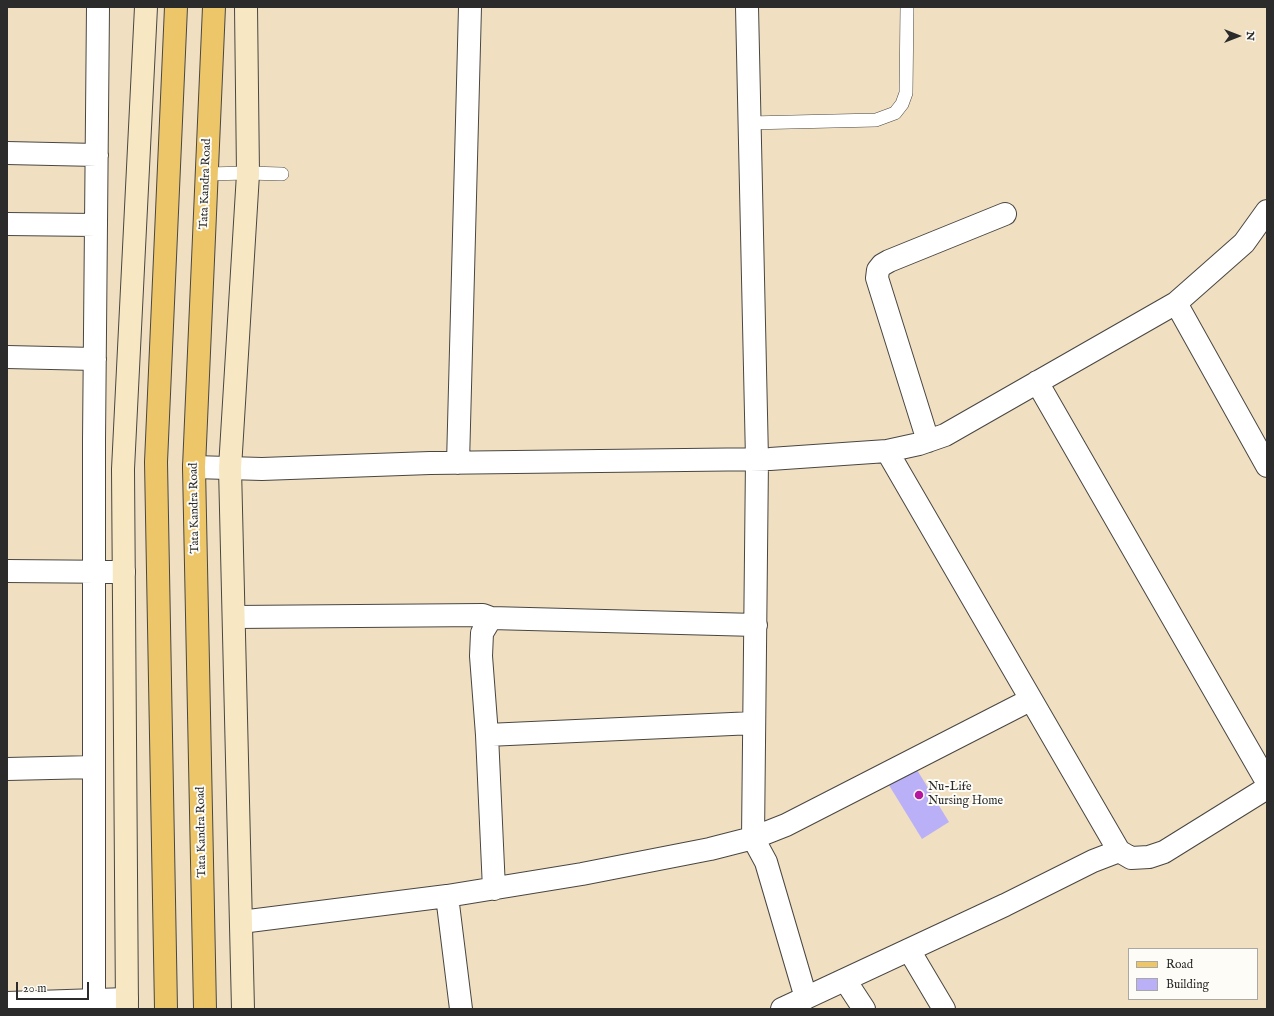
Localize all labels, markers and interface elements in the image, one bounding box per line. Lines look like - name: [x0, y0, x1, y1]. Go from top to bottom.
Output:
- north arrow: [1218, 16, 1258, 56]
- text: N: [1243, 31, 1257, 41]
- street label: Tata Kandra Road: [197, 138, 215, 230]
- street label: Tata Kandra Road: [187, 462, 203, 554]
- place label: Nu-Life Nursing Home: [928, 781, 1003, 809]
- street label: Tata Kandra Road: [194, 786, 210, 878]
- marker: Nu-Life Nursing Home: [913, 789, 925, 801]
- legend: [1128, 948, 1258, 1000]
- text: Road: [1166, 957, 1193, 972]
- scale bar: [18, 974, 91, 1000]
- text: Building: [1166, 977, 1209, 992]
- text: 20 m: [23, 981, 46, 996]

